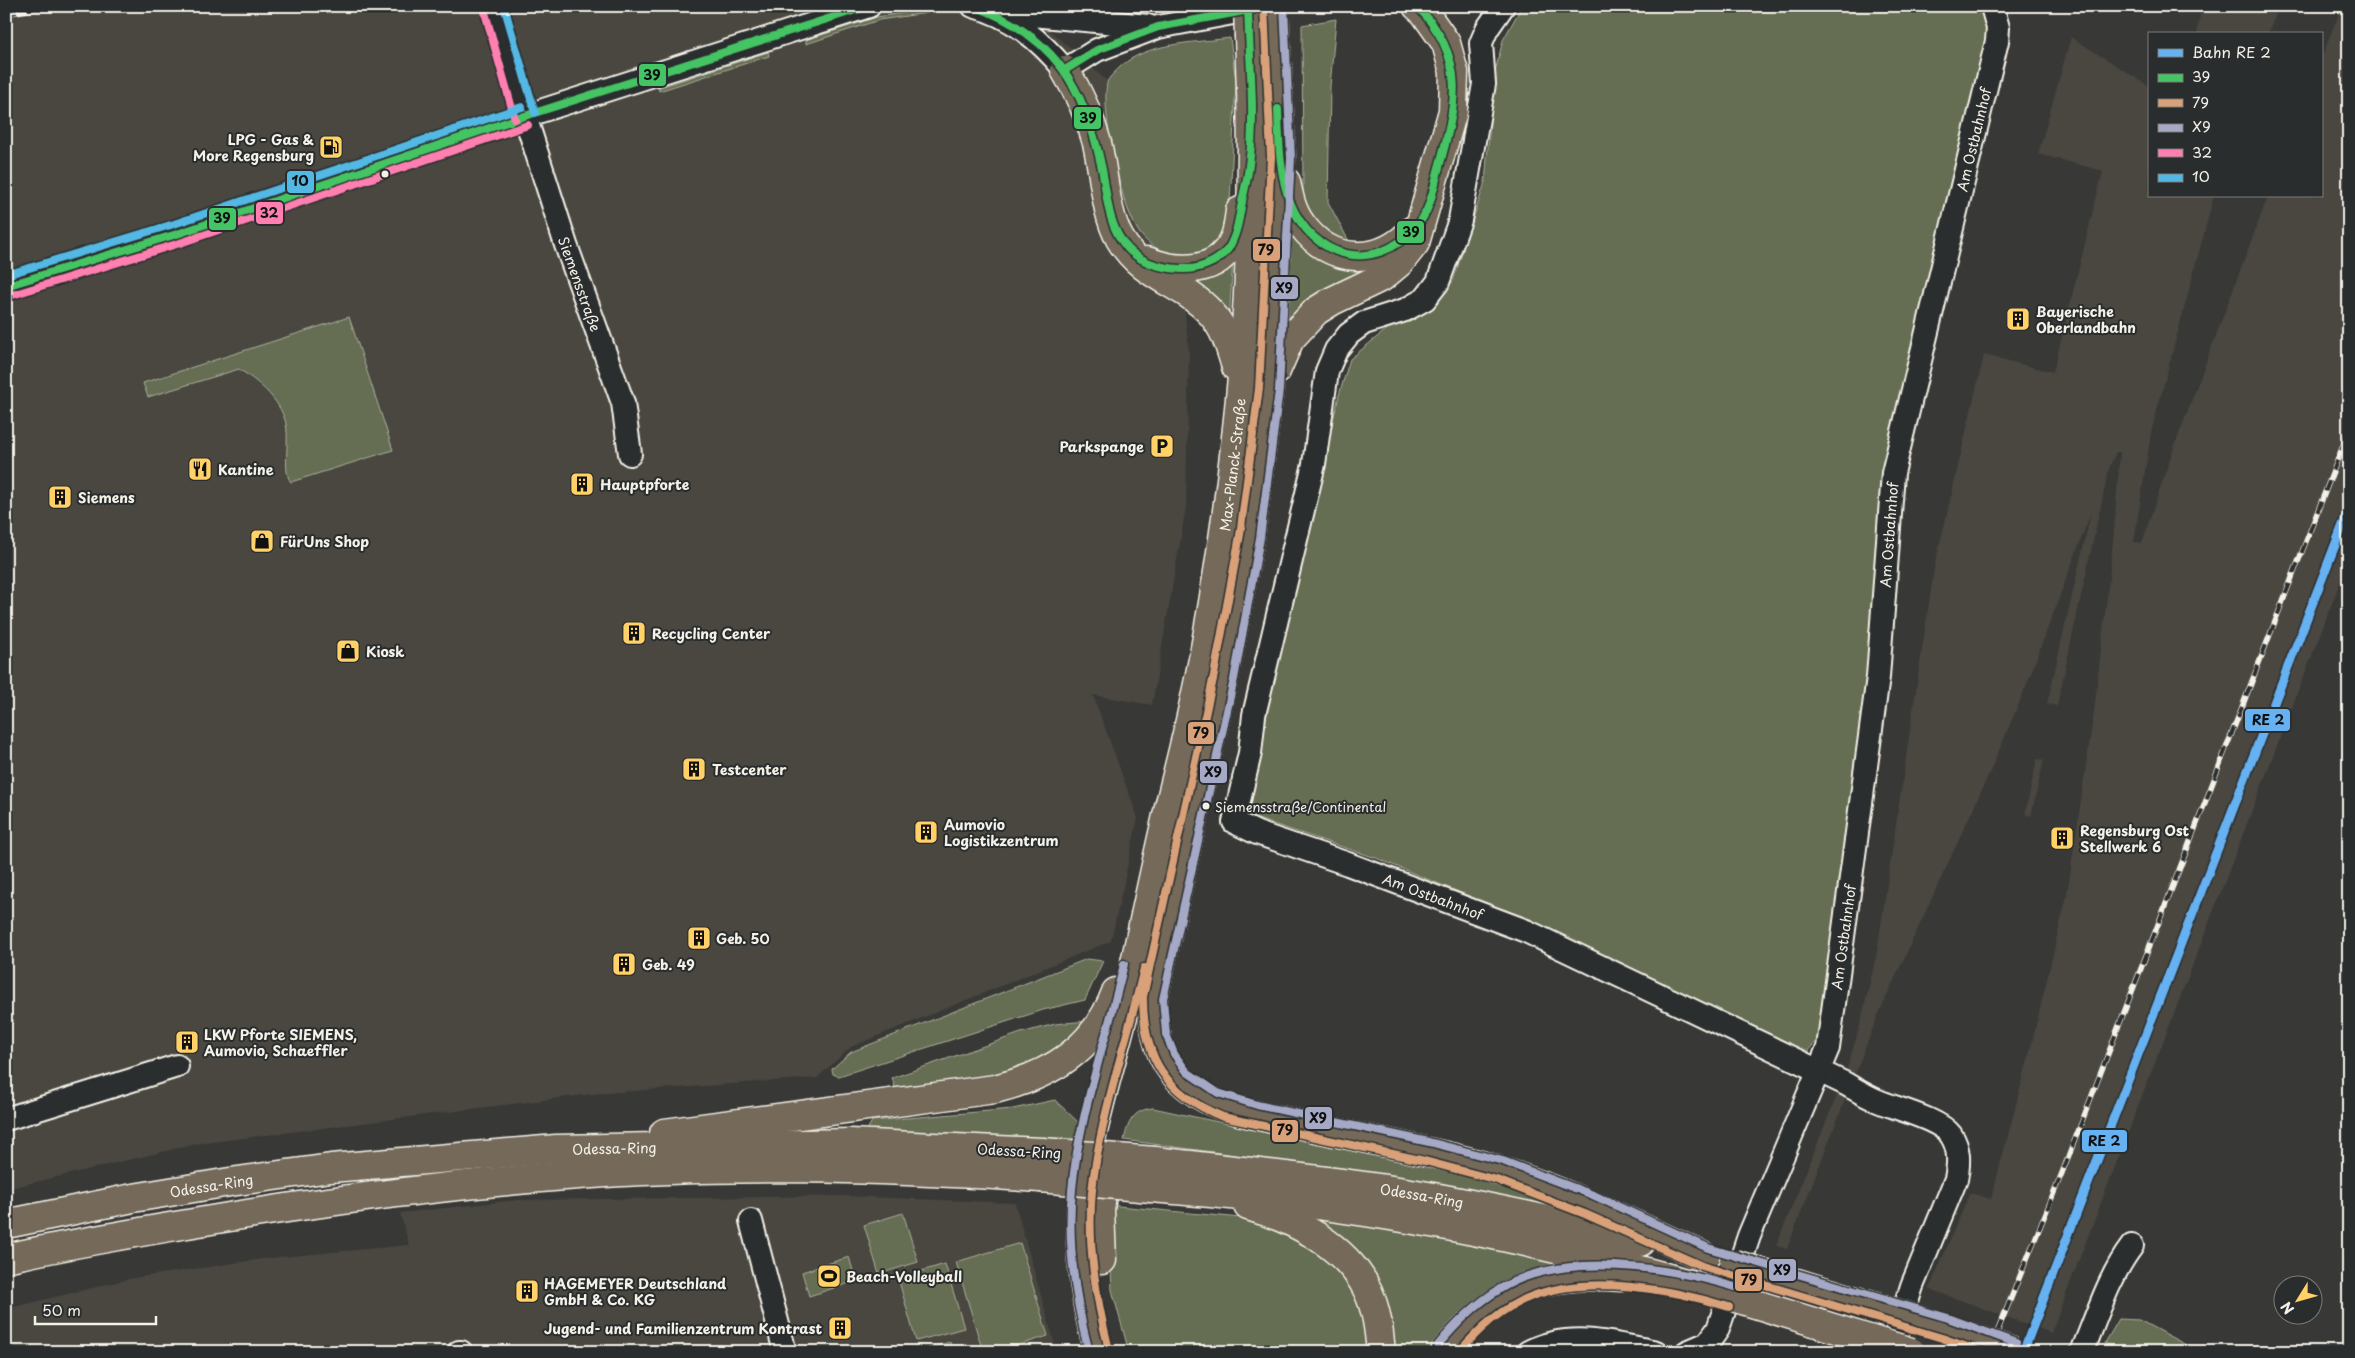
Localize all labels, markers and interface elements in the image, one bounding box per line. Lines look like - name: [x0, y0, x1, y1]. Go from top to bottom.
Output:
- legend: [2148, 32, 2322, 198]
- text: Bahn RE 2: [2192, 40, 2271, 63]
- line badge: 39: [638, 63, 667, 87]
- text: 39: [643, 64, 661, 85]
- text: 39: [2192, 64, 2210, 87]
- street label: Am Ostbahnhof: [1951, 84, 1996, 193]
- text: 79: [2192, 90, 2209, 113]
- line badge: 39: [1073, 106, 1102, 130]
- text: 39: [1079, 107, 1097, 128]
- text: X9: [2192, 114, 2211, 137]
- place label: LPG - Gas & More Regensburg: [193, 129, 315, 166]
- fuel station icon: LPG - Gas & More Regensburg: [318, 134, 344, 160]
- text: 32: [2192, 140, 2212, 163]
- text: 10: [2192, 164, 2210, 187]
- unlabelled marker: [380, 169, 390, 179]
- line badge: 10: [286, 170, 315, 194]
- text: 10: [291, 170, 309, 191]
- line badge: 32: [255, 201, 284, 225]
- text: 32: [260, 202, 279, 223]
- line badge: 39: [208, 207, 237, 231]
- text: 39: [213, 207, 231, 228]
- line badge: 39: [1396, 220, 1425, 244]
- text: 39: [1402, 221, 1420, 242]
- street label: Siemensstraße: [553, 234, 607, 334]
- line badge: 79: [1252, 238, 1281, 262]
- text: 79: [1258, 239, 1274, 260]
- line badge: X9: [1270, 276, 1299, 300]
- text: X9: [1274, 277, 1293, 298]
- place label: Bayerische Oberlandbahn: [2036, 301, 2136, 338]
- building icon: Bayerische Oberlandbahn: [2005, 306, 2031, 332]
- street label: Max-Planck-Straße: [1214, 397, 1250, 533]
- parking icon: Parkspange: [1149, 433, 1175, 459]
- place label: Parkspange: [1060, 436, 1144, 457]
- restaurant icon: Kantine: [187, 456, 213, 482]
- place label: Kantine: [218, 459, 274, 480]
- building icon: Hauptpforte: [569, 471, 595, 497]
- place label: Hauptpforte: [600, 474, 690, 495]
- street label: Am Ostbahnhof: [1874, 479, 1903, 588]
- building icon: Siemens: [47, 484, 73, 510]
- place label: Siemens: [78, 487, 135, 508]
- shop icon: FürUns Shop: [249, 528, 275, 554]
- place label: FürUns Shop: [280, 531, 369, 552]
- building icon: Recycling Center: [621, 620, 647, 646]
- place label: Recycling Center: [652, 623, 771, 644]
- shop icon: Kiosk: [335, 638, 361, 664]
- place label: Kiosk: [366, 641, 405, 662]
- line badge: RE 2: [2244, 708, 2291, 732]
- text: RE 2: [2252, 709, 2285, 730]
- line badge: 79: [1187, 721, 1215, 745]
- text: 79: [1193, 722, 1209, 743]
- building icon: Testcenter: [681, 756, 707, 782]
- place label: Testcenter: [712, 759, 787, 780]
- line badge: X9: [1199, 760, 1228, 784]
- text: X9: [1203, 761, 1222, 782]
- place label: Siemensstraße/Continental: [1215, 797, 1386, 816]
- marker: Siemensstraße/Continental: [1201, 801, 1211, 811]
- place label: Aumovio Logistikzentrum: [944, 814, 1059, 851]
- building icon: Aumovio Logistikzentrum: [913, 819, 939, 845]
- place label: Regensburg Ost Stellwerk 6: [2080, 820, 2190, 857]
- building icon: Regensburg Ost Stellwerk 6: [2049, 825, 2075, 851]
- street label: Am Ostbahnhof: [1380, 867, 1488, 925]
- street label: Am Ostbahnhof: [1825, 881, 1861, 991]
- building icon: Geb. 50: [686, 925, 712, 951]
- place label: Geb. 50: [716, 928, 770, 949]
- building icon: Geb. 49: [611, 951, 637, 977]
- place label: Geb. 49: [642, 954, 695, 975]
- place label: LKW Pforte SIEMENS, Aumovio, Schaeffler: [204, 1024, 357, 1061]
- building icon: LKW Pforte SIEMENS, Aumovio, Schaeffler: [174, 1029, 200, 1055]
- line badge: X9: [1304, 1106, 1333, 1130]
- text: X9: [1308, 1107, 1327, 1128]
- line badge: 79: [1271, 1119, 1299, 1143]
- text: 79: [1277, 1119, 1293, 1140]
- line badge: RE 2: [2081, 1129, 2128, 1153]
- text: RE 2: [2088, 1130, 2121, 1151]
- street label: Odessa-Ring: [572, 1136, 657, 1159]
- street label: Odessa-Ring: [976, 1138, 1062, 1164]
- street label: Odessa-Ring: [168, 1168, 254, 1202]
- street label: Odessa-Ring: [1379, 1178, 1465, 1213]
- line badge: X9: [1768, 1258, 1797, 1282]
- text: X9: [1772, 1259, 1791, 1280]
- sports icon: Beach-Volleyball: [816, 1263, 842, 1289]
- place label: Beach-Volleyball: [846, 1266, 962, 1287]
- line badge: 79: [1734, 1268, 1763, 1292]
- text: 79: [1741, 1269, 1757, 1290]
- place label: HAGEMEYER Deutschland GmbH & Co. KG: [544, 1273, 727, 1310]
- north arrow: [2272, 1276, 2322, 1326]
- building icon: HAGEMEYER Deutschland GmbH & Co. KG: [514, 1278, 540, 1304]
- scale bar: [35, 1293, 156, 1325]
- text: N: [2275, 1297, 2299, 1319]
- text: 50 m: [42, 1298, 81, 1321]
- building icon: Jugend- und Familienzentrum Kontrast: [827, 1315, 853, 1341]
- place label: Jugend- und Familienzentrum Kontrast: [544, 1318, 822, 1339]

